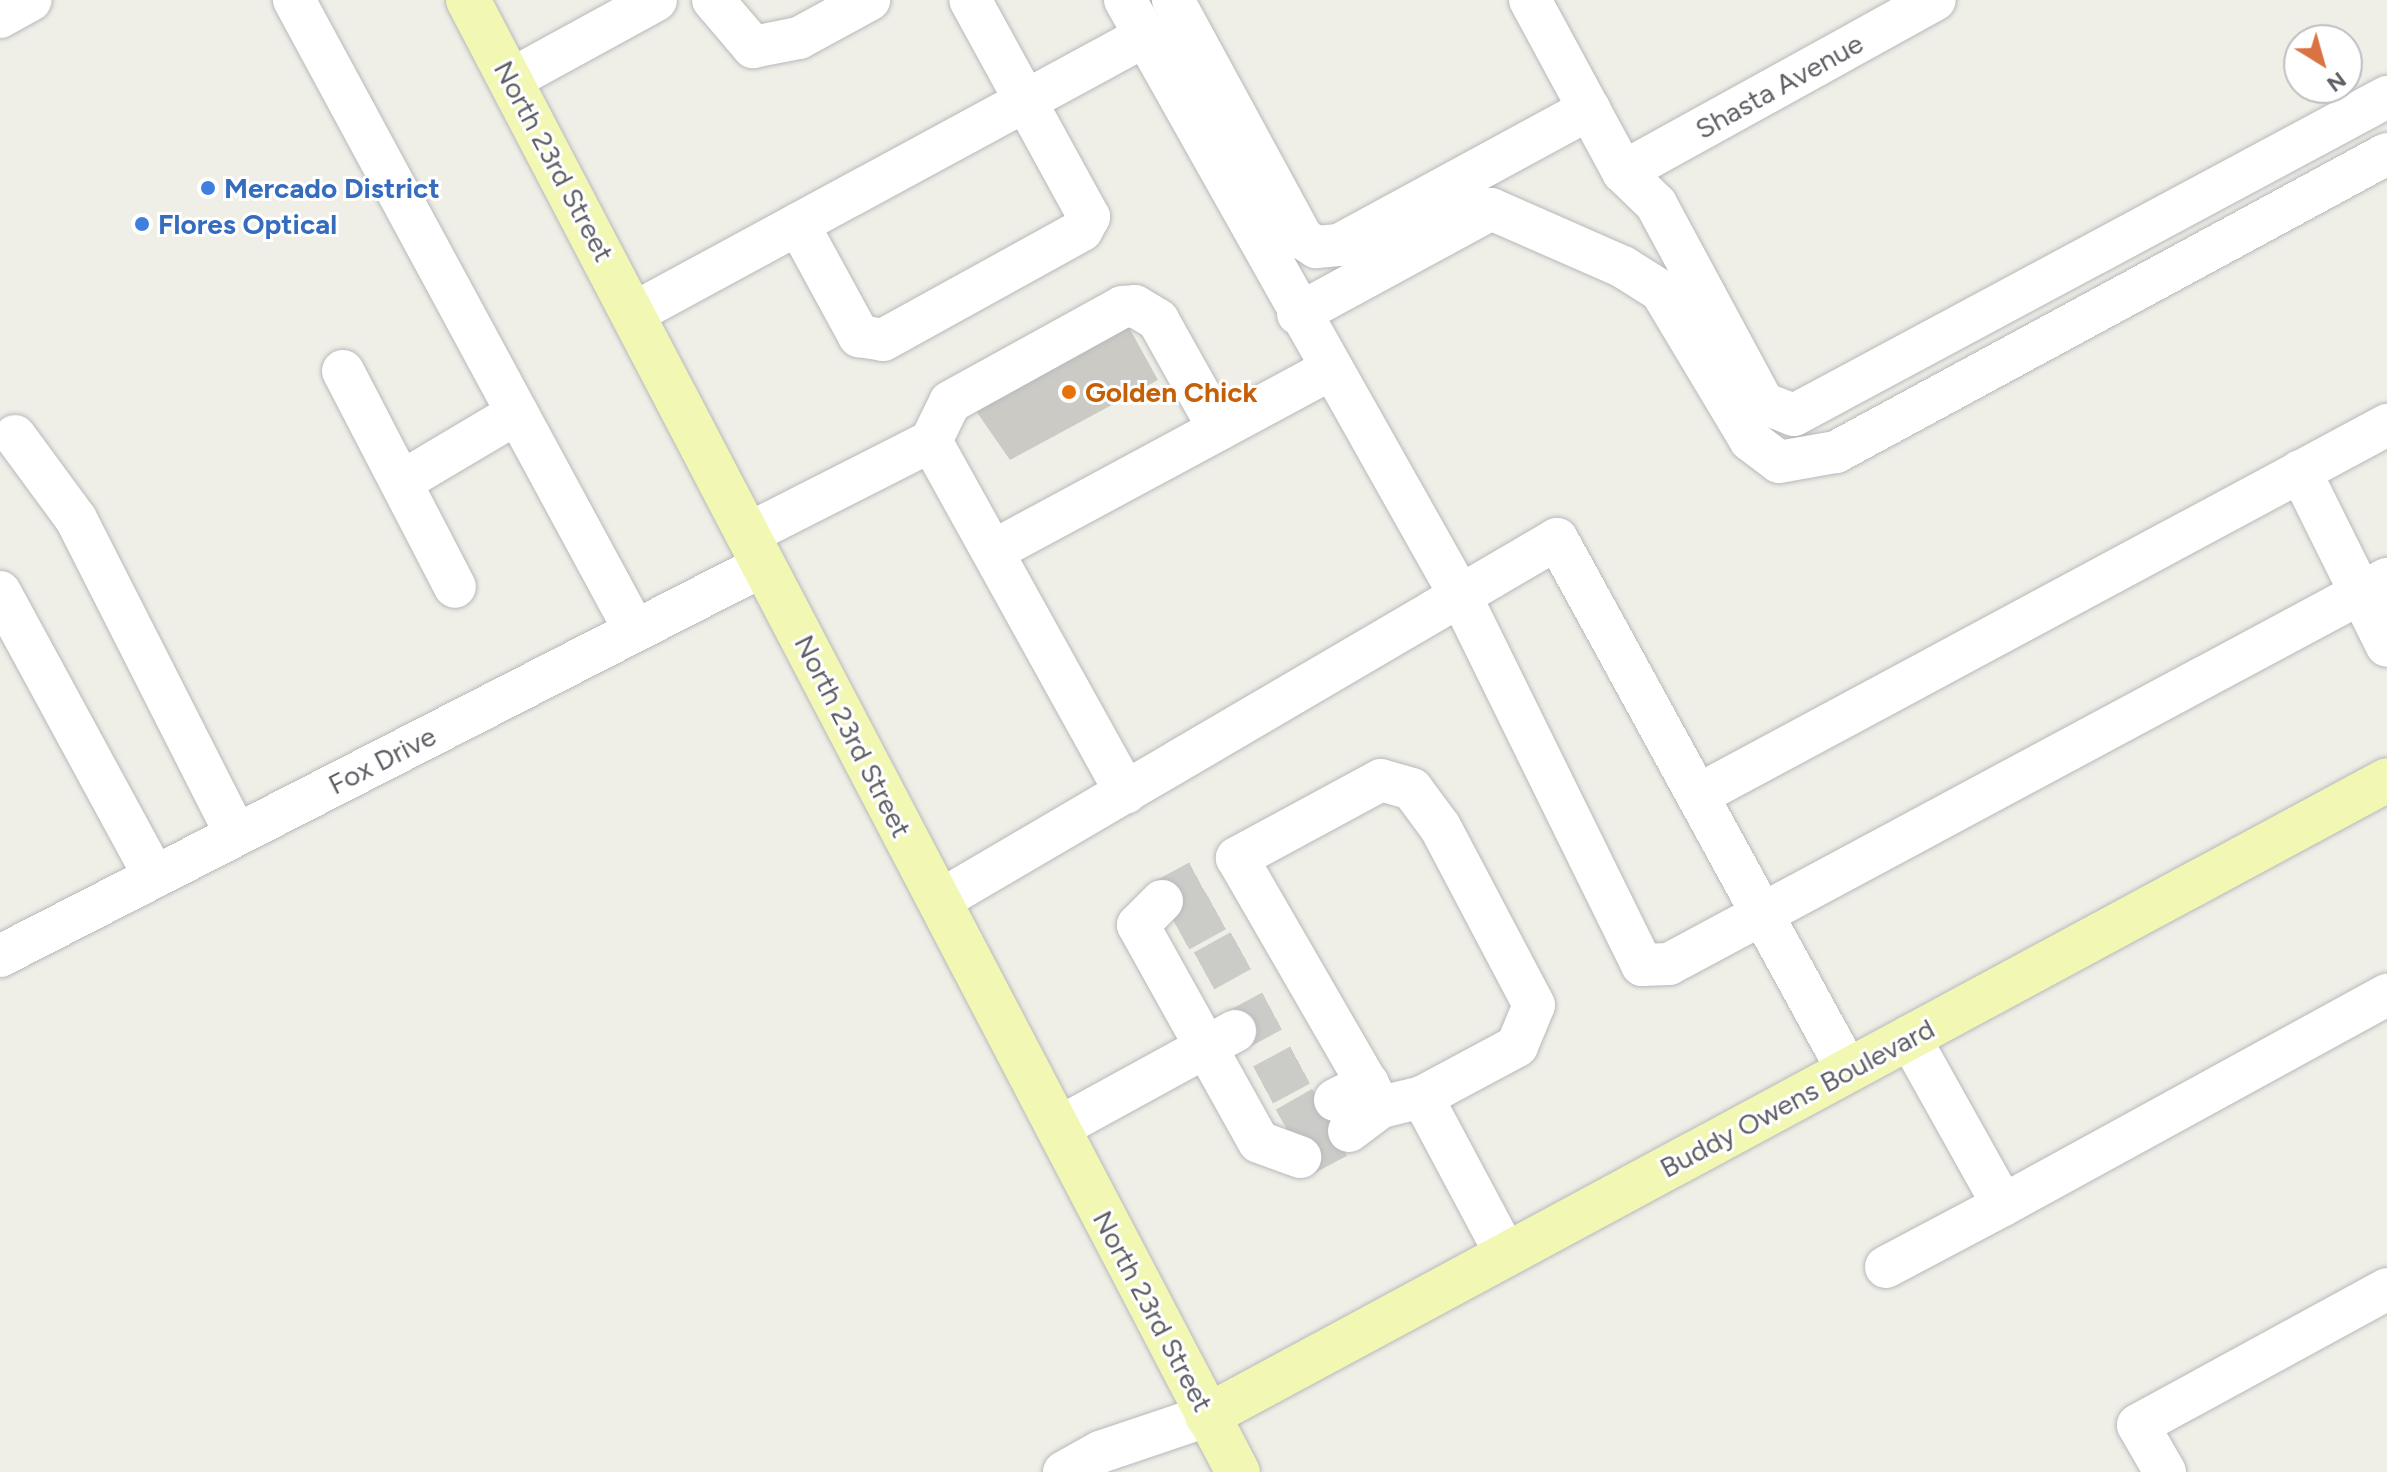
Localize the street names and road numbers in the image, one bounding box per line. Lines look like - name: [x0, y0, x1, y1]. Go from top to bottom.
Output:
- street label: Shasta Avenue: [1689, 26, 1869, 146]
- street label: North 23rd Street: [487, 55, 621, 267]
- street label: North 23rd Street: [788, 629, 918, 843]
- street label: Fox Drive: [323, 719, 441, 801]
- street label: Buddy Owens Boulevard: [1654, 1011, 1940, 1185]
- street label: North 23rd Street: [1086, 1205, 1220, 1417]

